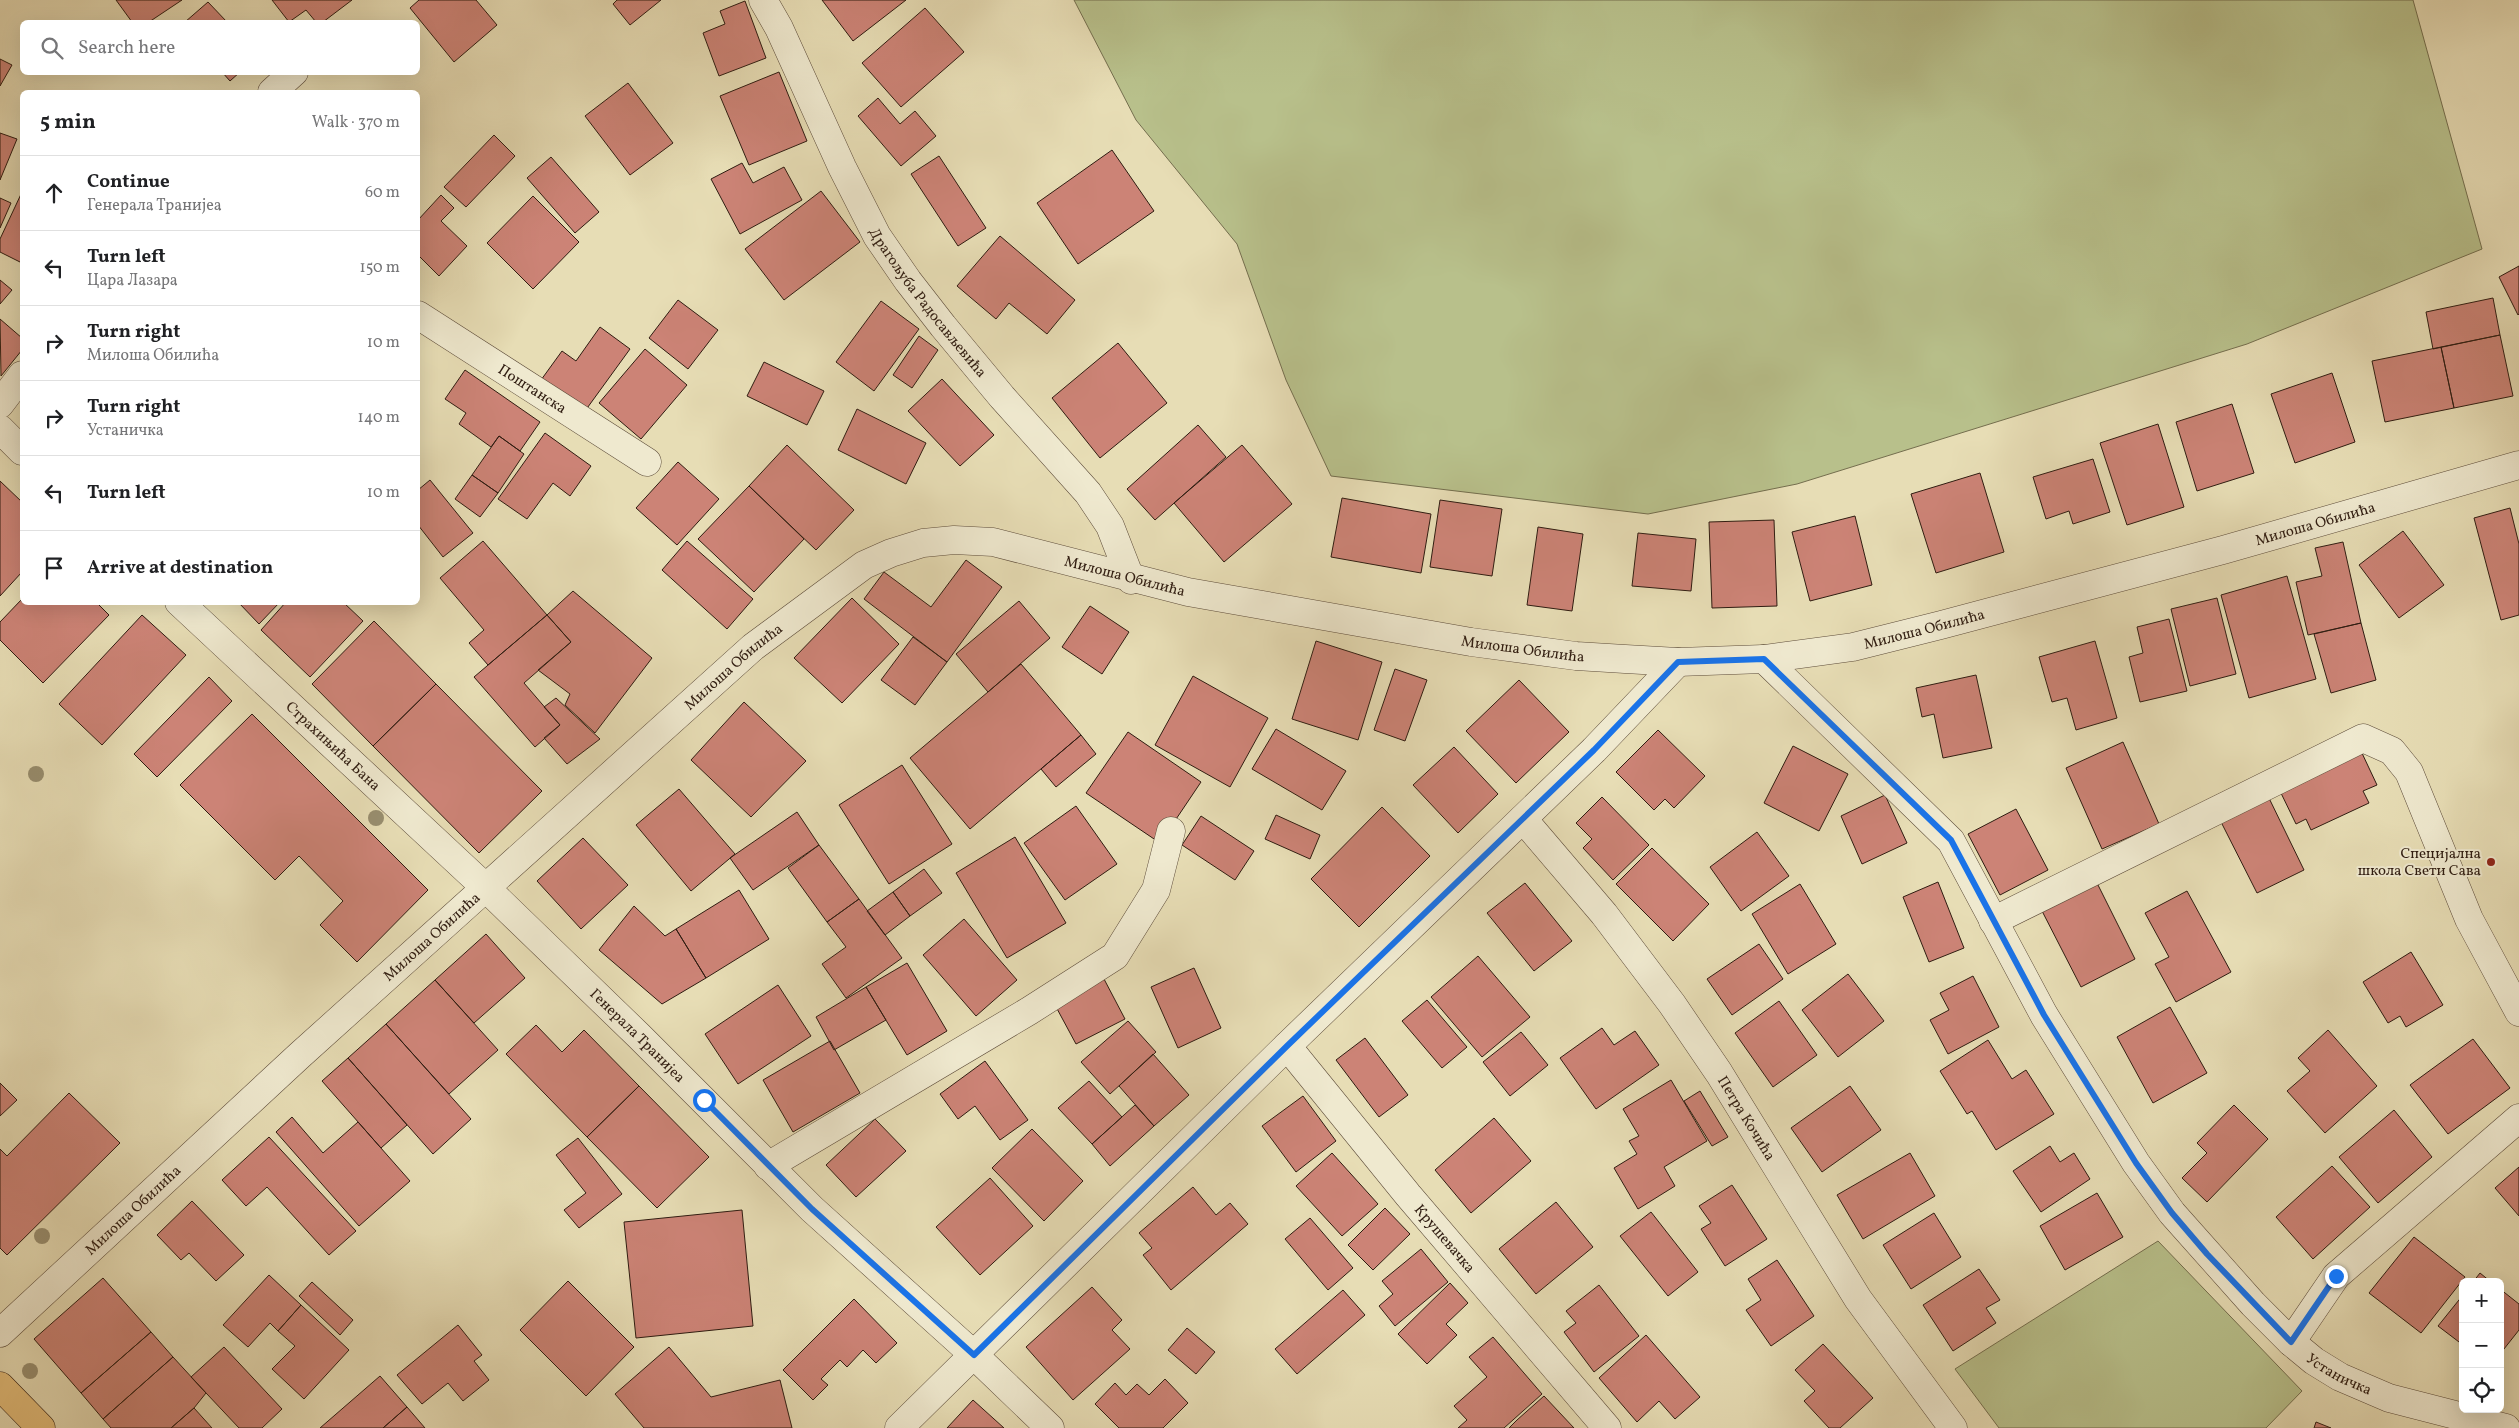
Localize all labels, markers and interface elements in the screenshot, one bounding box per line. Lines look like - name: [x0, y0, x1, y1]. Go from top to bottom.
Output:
- search box: [20, 20, 420, 75]
- icon: search: [38, 34, 66, 62]
- text: Search here: [78, 35, 175, 61]
- text: 5 min: [40, 108, 96, 137]
- text: Walk · 370 m: [312, 112, 400, 134]
- text: Continue: [87, 169, 170, 195]
- icon: ahead: [40, 179, 68, 207]
- text: 60 m: [365, 182, 400, 204]
- text: Генерала Транијеа: [87, 195, 222, 217]
- street label: Драгољуба Радосављевића: [863, 225, 991, 383]
- text: Turn left: [87, 244, 166, 270]
- icon: left: [40, 254, 68, 282]
- text: 150 m: [359, 257, 400, 279]
- text: Цара Лазара: [87, 270, 178, 292]
- text: Turn right: [87, 319, 180, 345]
- icon: right: [40, 329, 68, 357]
- text: 10 m: [367, 332, 400, 354]
- text: Милоша Обилића: [87, 345, 219, 367]
- street label: Поштанска: [493, 360, 570, 420]
- text: Turn right: [87, 394, 180, 420]
- icon: right: [40, 404, 68, 432]
- text: 140 m: [358, 407, 400, 429]
- text: Устаничка: [87, 420, 164, 442]
- icon: left: [40, 479, 68, 507]
- text: Turn left: [87, 480, 166, 506]
- text: 10 m: [367, 482, 400, 504]
- street label: Милоша Обилића: [2253, 498, 2378, 552]
- street label: Милоша Обилића: [1062, 552, 1187, 603]
- icon: arrive: [40, 554, 68, 582]
- text: Arrive at destination: [87, 555, 273, 581]
- street label: Милоша Обилића: [1862, 605, 1987, 656]
- street label: Милоша Обилића: [680, 619, 788, 716]
- street label: Милоша Обилића: [1459, 631, 1585, 668]
- street label: Страхињића Бана: [280, 697, 384, 797]
- place label: Специјална школа Свети Сава: [2358, 844, 2481, 882]
- marker: Специјална школа Свети Сава: [2485, 856, 2497, 868]
- street label: Милоша Обилића: [379, 888, 486, 987]
- street label: Генерала Транијеа: [584, 985, 689, 1088]
- street label: Петра Кочића: [1711, 1072, 1780, 1165]
- route start: [693, 1089, 716, 1112]
- street label: Милоша Обилића: [81, 1161, 186, 1261]
- street label: Крушевачка: [1409, 1200, 1479, 1278]
- route end: [2325, 1265, 2348, 1288]
- map controls: [2459, 1278, 2504, 1413]
- button: +: [2459, 1278, 2504, 1323]
- button: −: [2459, 1323, 2504, 1368]
- street label: Устаничка: [2301, 1349, 2375, 1401]
- button: locate: [2459, 1368, 2504, 1413]

